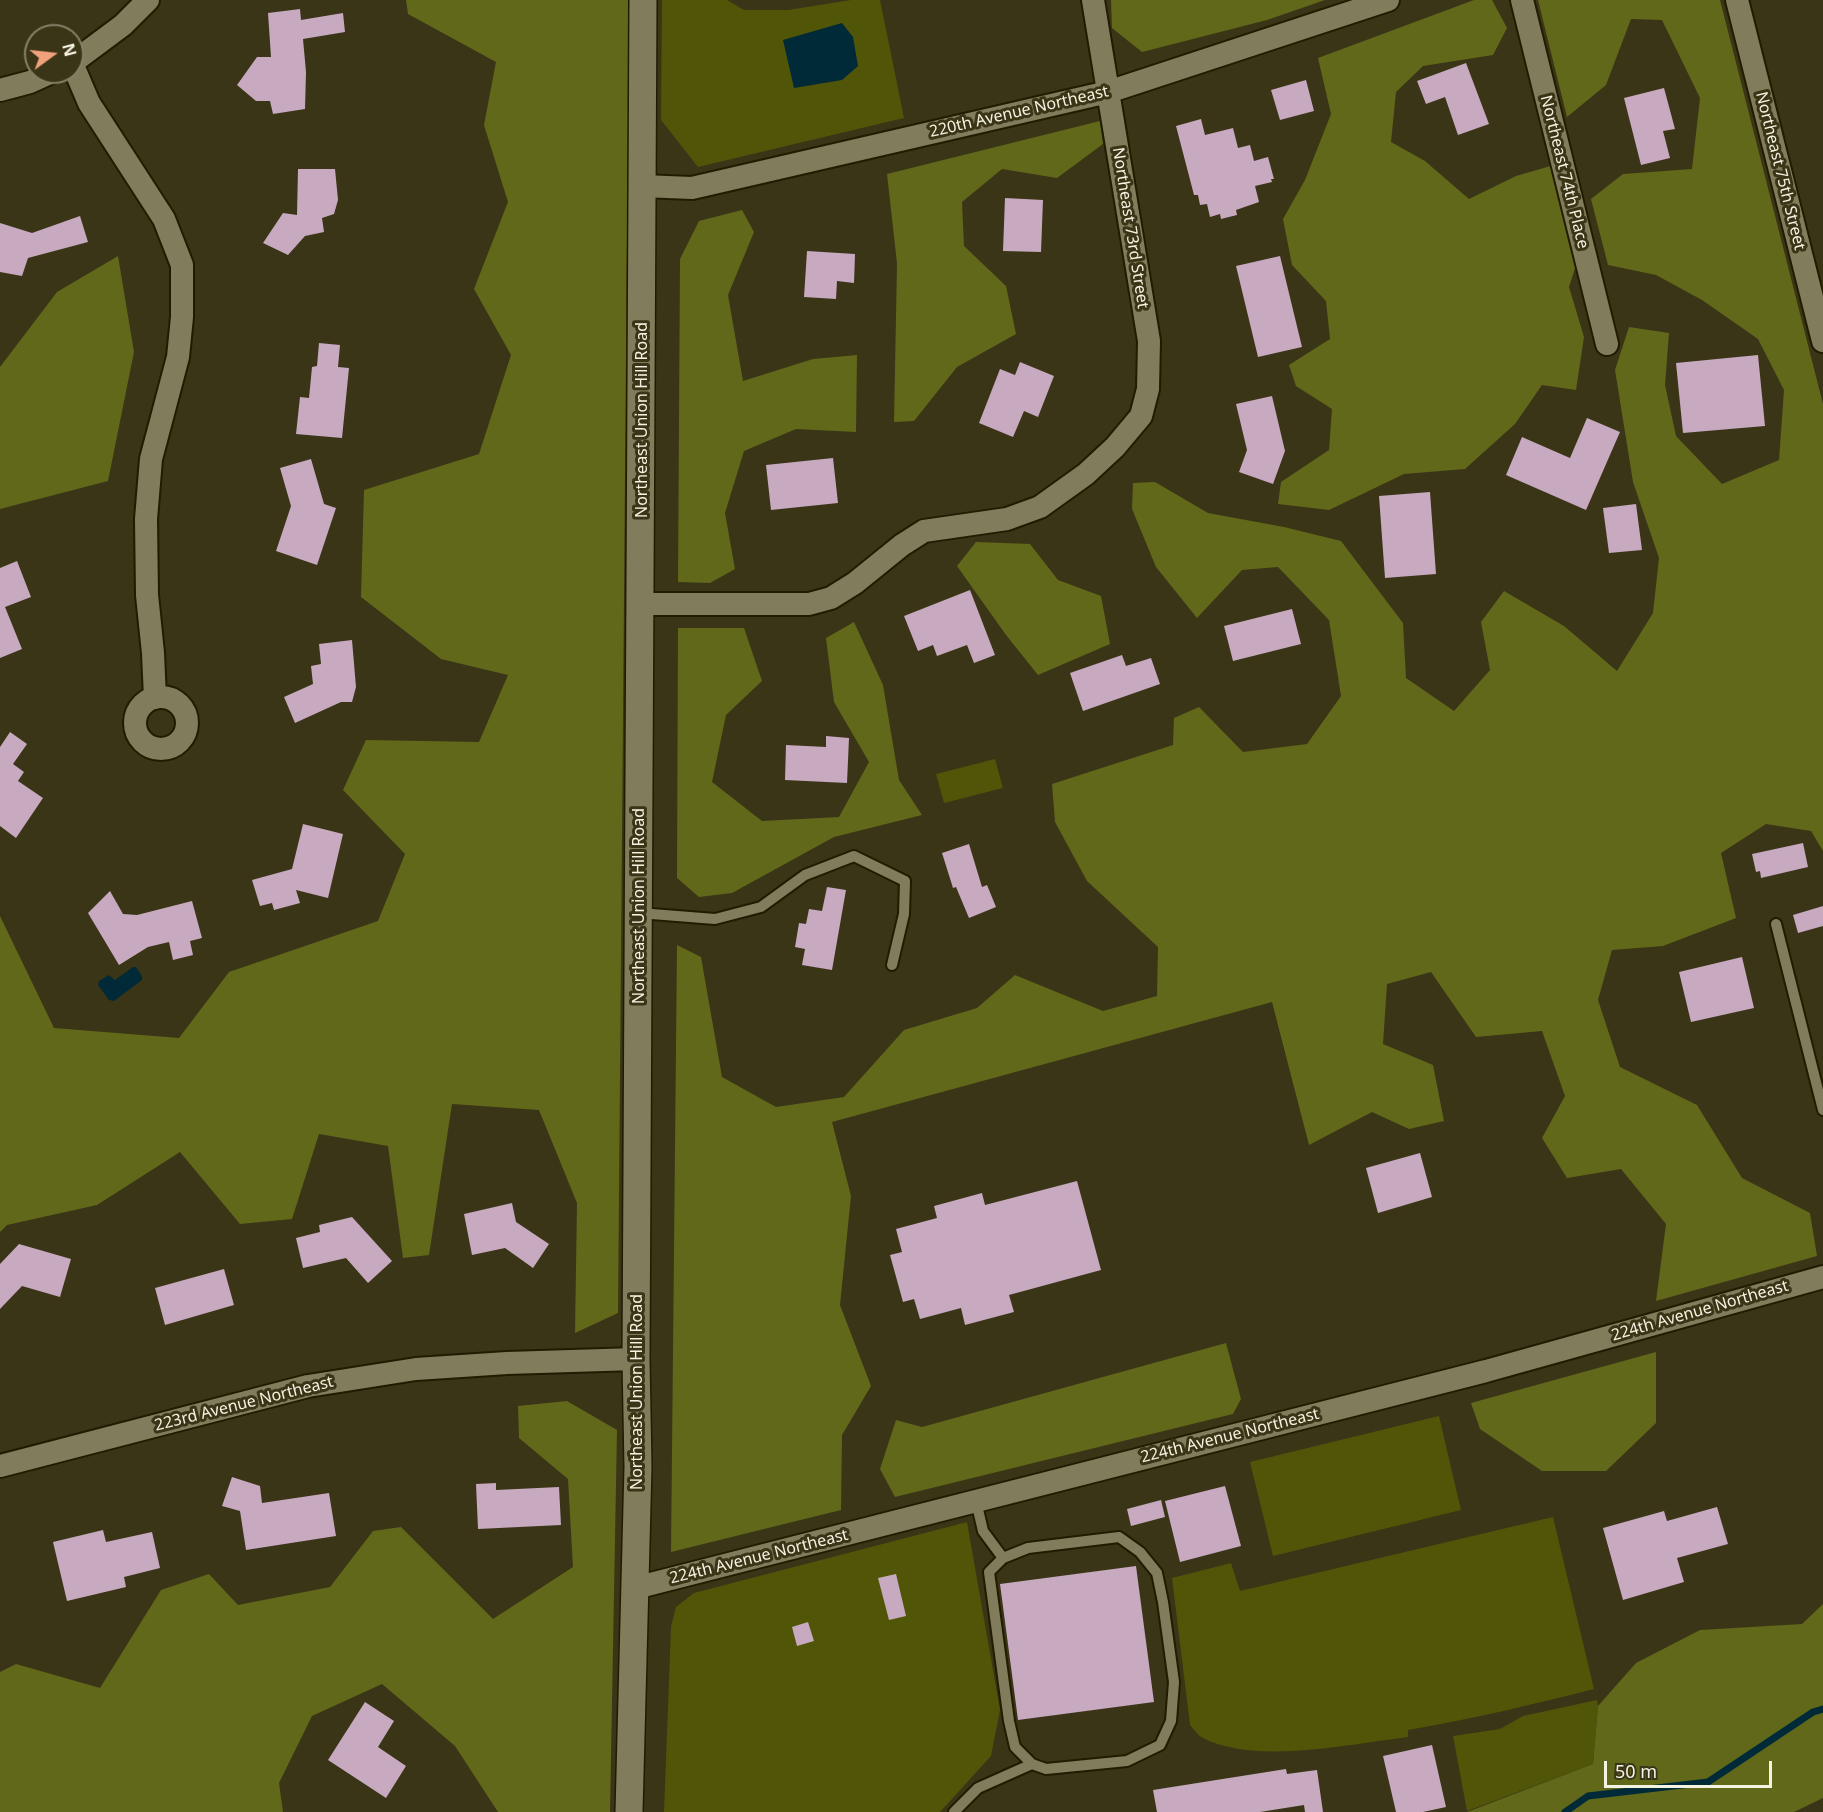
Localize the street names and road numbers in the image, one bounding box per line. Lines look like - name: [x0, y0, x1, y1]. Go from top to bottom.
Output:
- street label: 220th Avenue Northeast: [928, 82, 1110, 142]
- street label: Northeast 75th Street: [1751, 90, 1809, 252]
- street label: Northeast 74th Place: [1536, 93, 1592, 251]
- street label: Northeast 73rd Street: [1108, 146, 1152, 310]
- street label: Northeast Union Hill Road: [632, 322, 652, 518]
- street label: Northeast Union Hill Road: [629, 808, 649, 1004]
- street label: 224th Avenue Northeast: [1609, 1277, 1791, 1345]
- street label: Northeast Union Hill Road: [627, 1294, 647, 1490]
- street label: 223rd Avenue Northeast: [153, 1372, 335, 1436]
- street label: 224th Avenue Northeast: [1139, 1405, 1321, 1467]
- street label: 224th Avenue Northeast: [668, 1526, 850, 1588]

